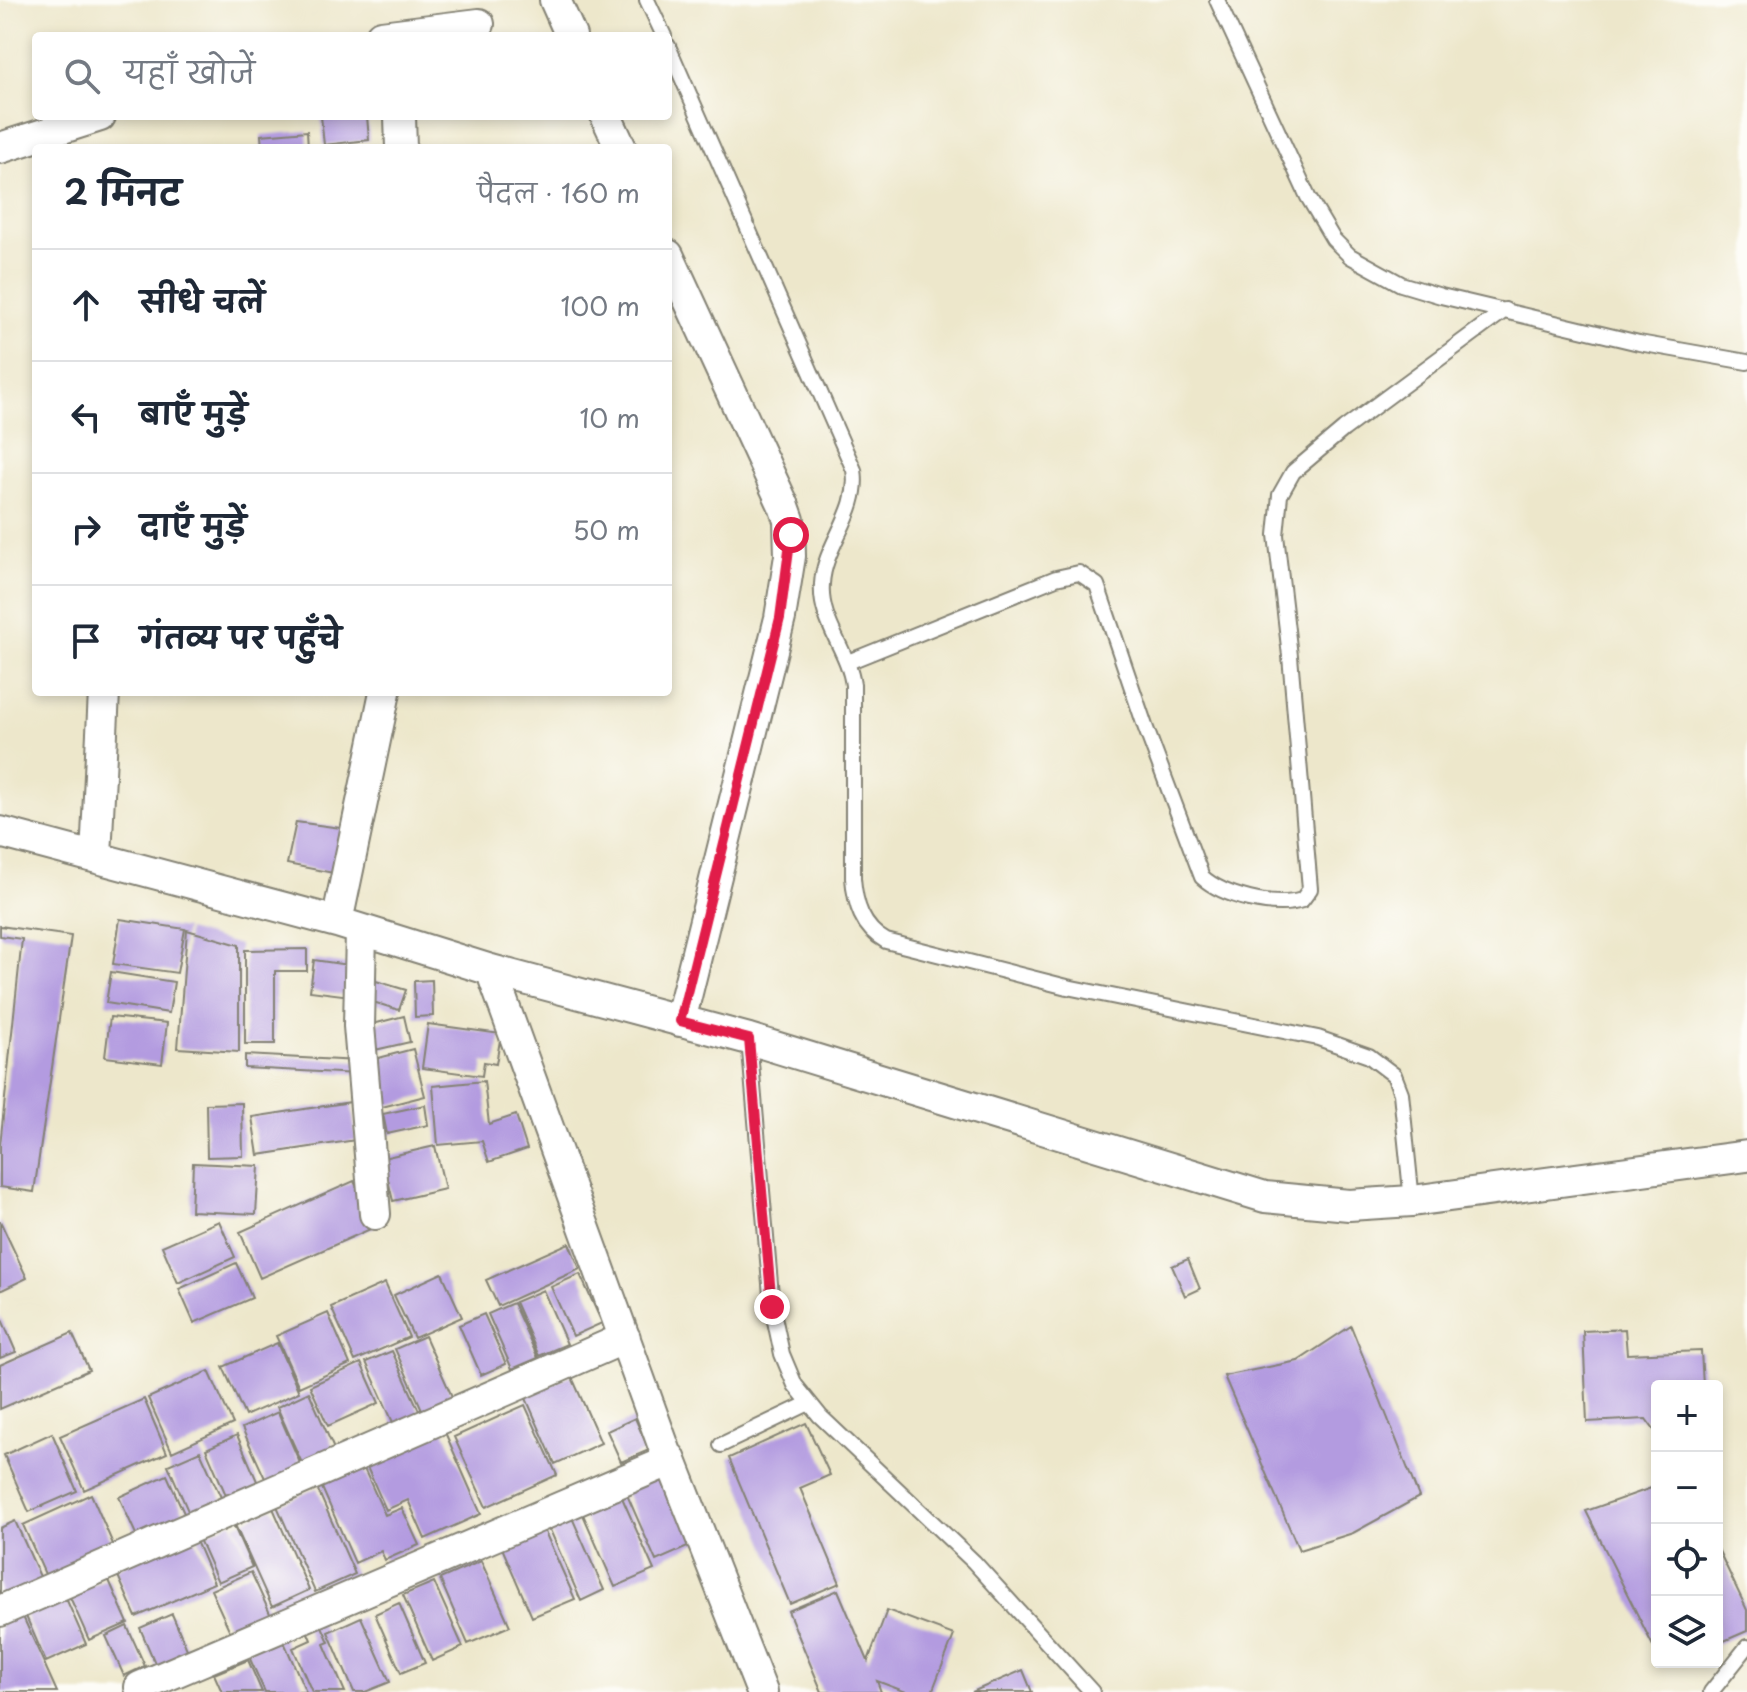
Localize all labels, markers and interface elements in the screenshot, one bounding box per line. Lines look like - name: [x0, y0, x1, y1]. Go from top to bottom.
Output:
- search box: [32, 32, 672, 120]
- text: यहाँ खोजें: [124, 49, 255, 94]
- icon: search: [60, 54, 104, 98]
- text: 2 मिनट: [64, 165, 181, 217]
- text: पैदल · 160 m: [477, 173, 640, 212]
- text: सीधे चलें: [140, 278, 265, 323]
- icon: ahead: [64, 283, 108, 327]
- text: 100 m: [560, 286, 640, 325]
- text: बाएँ मुड़ें: [140, 390, 247, 435]
- icon: left: [64, 395, 108, 439]
- text: 10 m: [579, 398, 640, 437]
- text: दाएँ मुड़ें: [140, 502, 246, 547]
- icon: right: [64, 507, 108, 551]
- text: 50 m: [573, 510, 640, 549]
- route start: [773, 517, 809, 553]
- text: गंतव्य पर पहुँचे: [140, 614, 342, 659]
- icon: arrive: [64, 619, 108, 663]
- route end: [754, 1289, 790, 1325]
- map controls: [1651, 1380, 1723, 1668]
- button: +: [1651, 1380, 1723, 1452]
- button: −: [1651, 1452, 1723, 1524]
- button: locate: [1651, 1524, 1723, 1596]
- button: layers: [1651, 1596, 1723, 1668]

